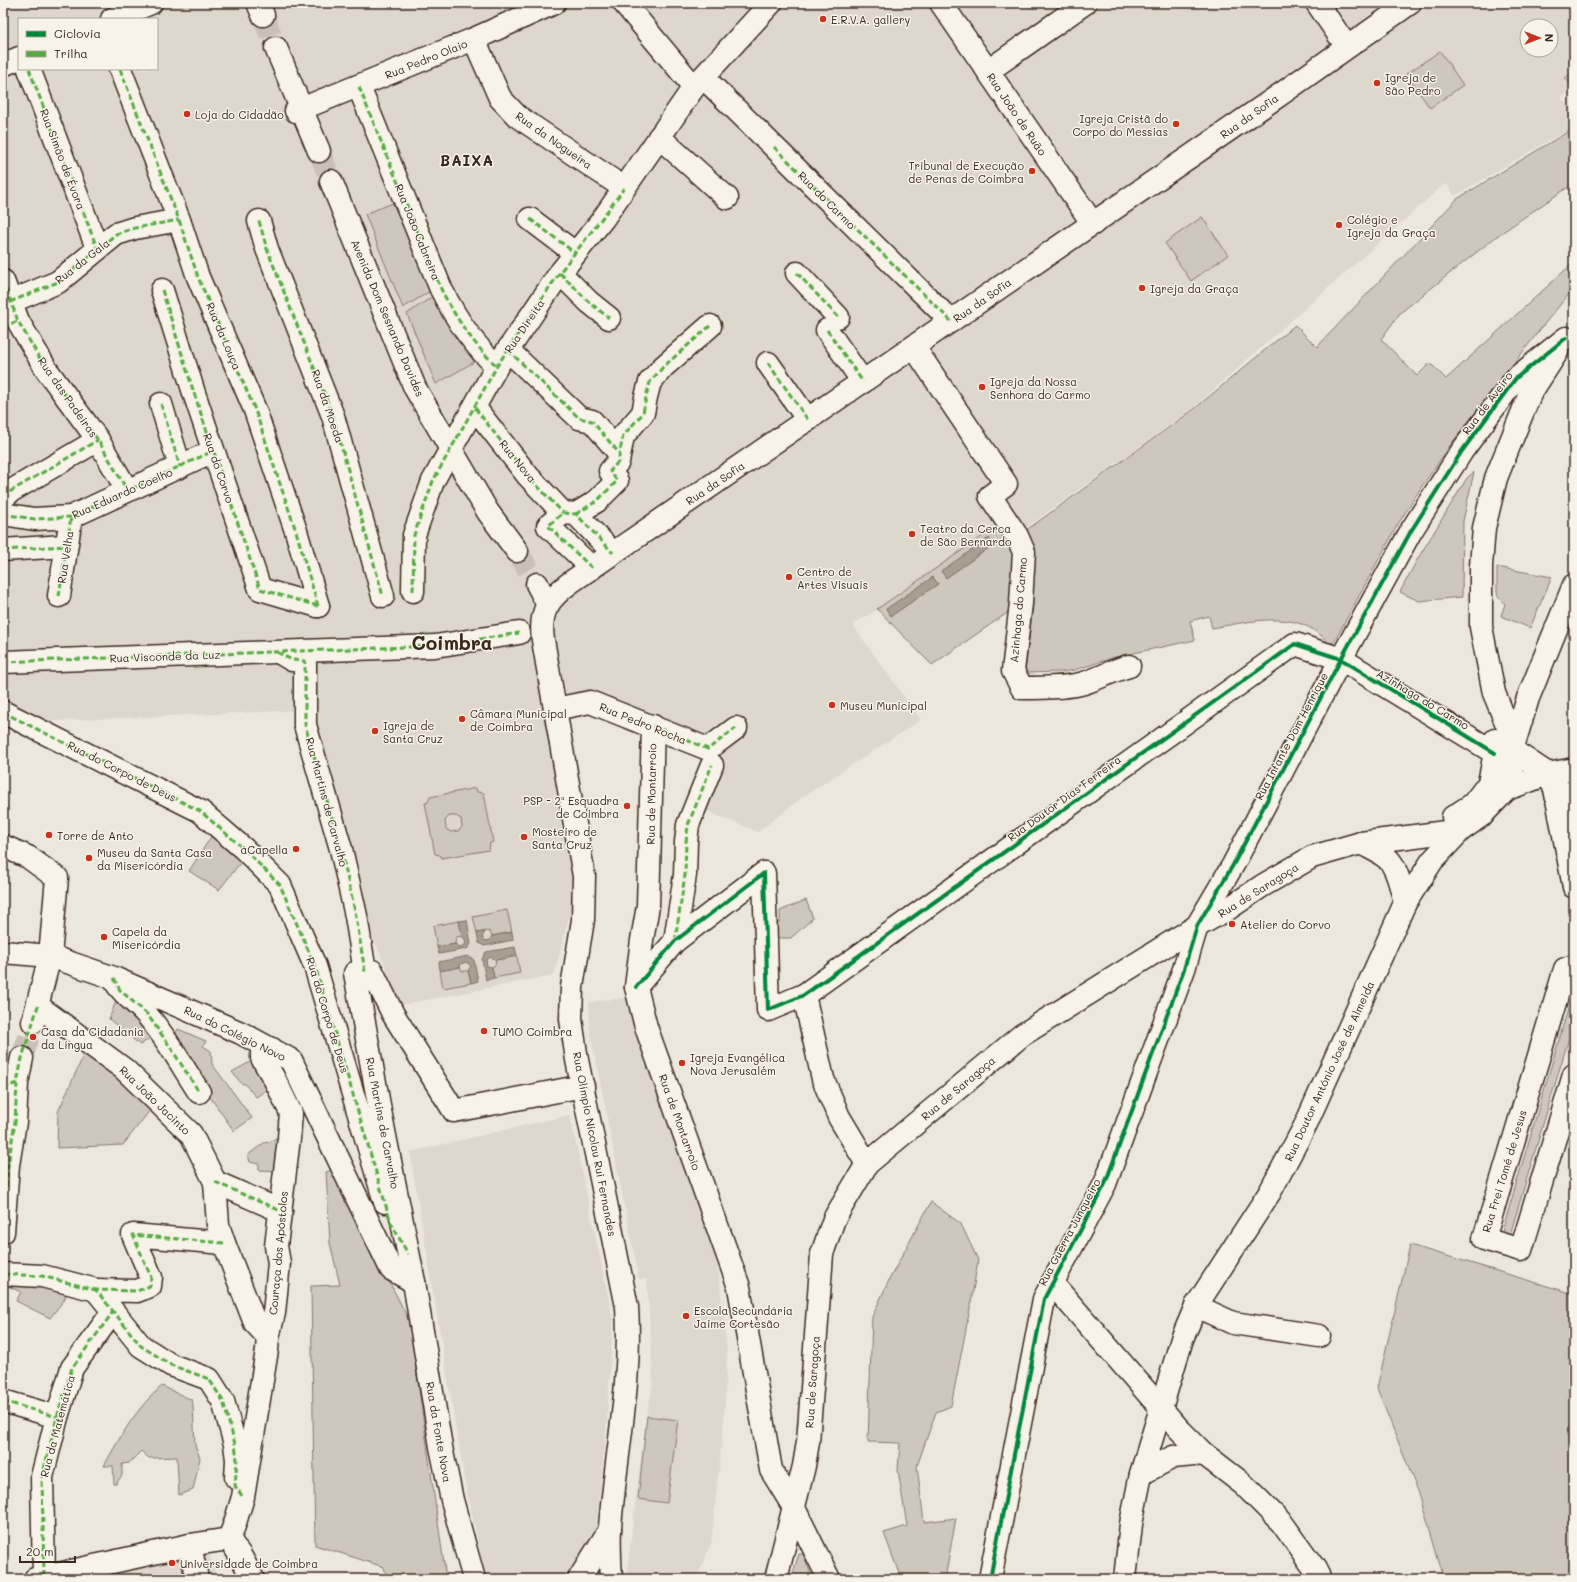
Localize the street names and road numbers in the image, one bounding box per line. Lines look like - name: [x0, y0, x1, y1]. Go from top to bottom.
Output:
- street label: Rua Pedro Olaio: [383, 35, 470, 82]
- street label: Rua João de Ruão: [984, 70, 1051, 159]
- street label: Rua da Sofia: [1217, 90, 1281, 142]
- street label: Rua Simão de Évora: [37, 106, 89, 212]
- street label: Rua da Nogueira: [513, 108, 595, 172]
- street label: Rua do Carmo: [795, 168, 859, 232]
- street label: Rua João Cabreira: [392, 182, 444, 283]
- street label: Rua da Gala: [52, 235, 113, 287]
- street label: Avenida Dom Sesnando Davides: [348, 237, 428, 399]
- street label: Rua da Sofia: [950, 274, 1014, 326]
- street label: Rua Direita: [501, 296, 548, 356]
- street label: Rua da Louça: [203, 300, 245, 372]
- street label: Rua das Padeiras: [35, 354, 101, 440]
- street label: Rua da Moeda: [308, 367, 348, 445]
- street label: Rua de Aveiro: [1458, 368, 1516, 438]
- street label: Rua do Corvo: [200, 431, 238, 505]
- street label: Rua Nova: [496, 437, 540, 486]
- street label: Rua da Sofia: [683, 458, 747, 508]
- street label: Rua Eduardo Coelho: [69, 464, 175, 522]
- street label: Rua Velha: [53, 529, 77, 584]
- street label: Azinhaga do Carmo: [1006, 556, 1030, 663]
- street label: Rua Visconde da Luz: [109, 647, 221, 665]
- street label: Azinhaga do Carmo: [1374, 665, 1472, 733]
- street label: Rua Infante Dom Henrique: [1251, 669, 1331, 802]
- street label: Rua Pedro Rocha: [597, 699, 689, 747]
- street label: Rua Martins de Carvalho: [302, 736, 352, 869]
- street label: Rua do Corpo de Deus: [65, 737, 179, 805]
- street label: Rua de Montarroio: [643, 743, 659, 845]
- street label: Rua Doutor Dias Ferreira: [1004, 752, 1124, 844]
- street label: Rua de Saragoça: [1215, 859, 1301, 921]
- street label: Rua do Corpo de Deus: [303, 955, 353, 1075]
- street label: Rua Doutor António José de Almeida: [1281, 978, 1378, 1164]
- street label: Rua do Colégio Novo: [182, 1002, 289, 1064]
- street label: Rua Olímpio Nicolau Rui Fernandes: [570, 1051, 620, 1237]
- street label: Rua de Saragoça: [918, 1052, 998, 1123]
- street label: Rua Martins de Carvalho: [363, 1056, 403, 1190]
- street label: Rua João Jacinto: [116, 1062, 194, 1138]
- street label: Rua de Montarroio: [656, 1072, 705, 1173]
- street label: Rua Frei Tomé de Jesus: [1478, 1108, 1530, 1234]
- street label: Rua Guerra Junqueiro: [1034, 1175, 1104, 1288]
- street label: Couraça dos Apóstolos: [265, 1190, 291, 1316]
- street label: Rua de Saragoça: [801, 1335, 823, 1429]
- street label: Rua da Matemática: [36, 1373, 78, 1479]
- street label: Rua da Fonte Nova: [423, 1380, 455, 1484]

